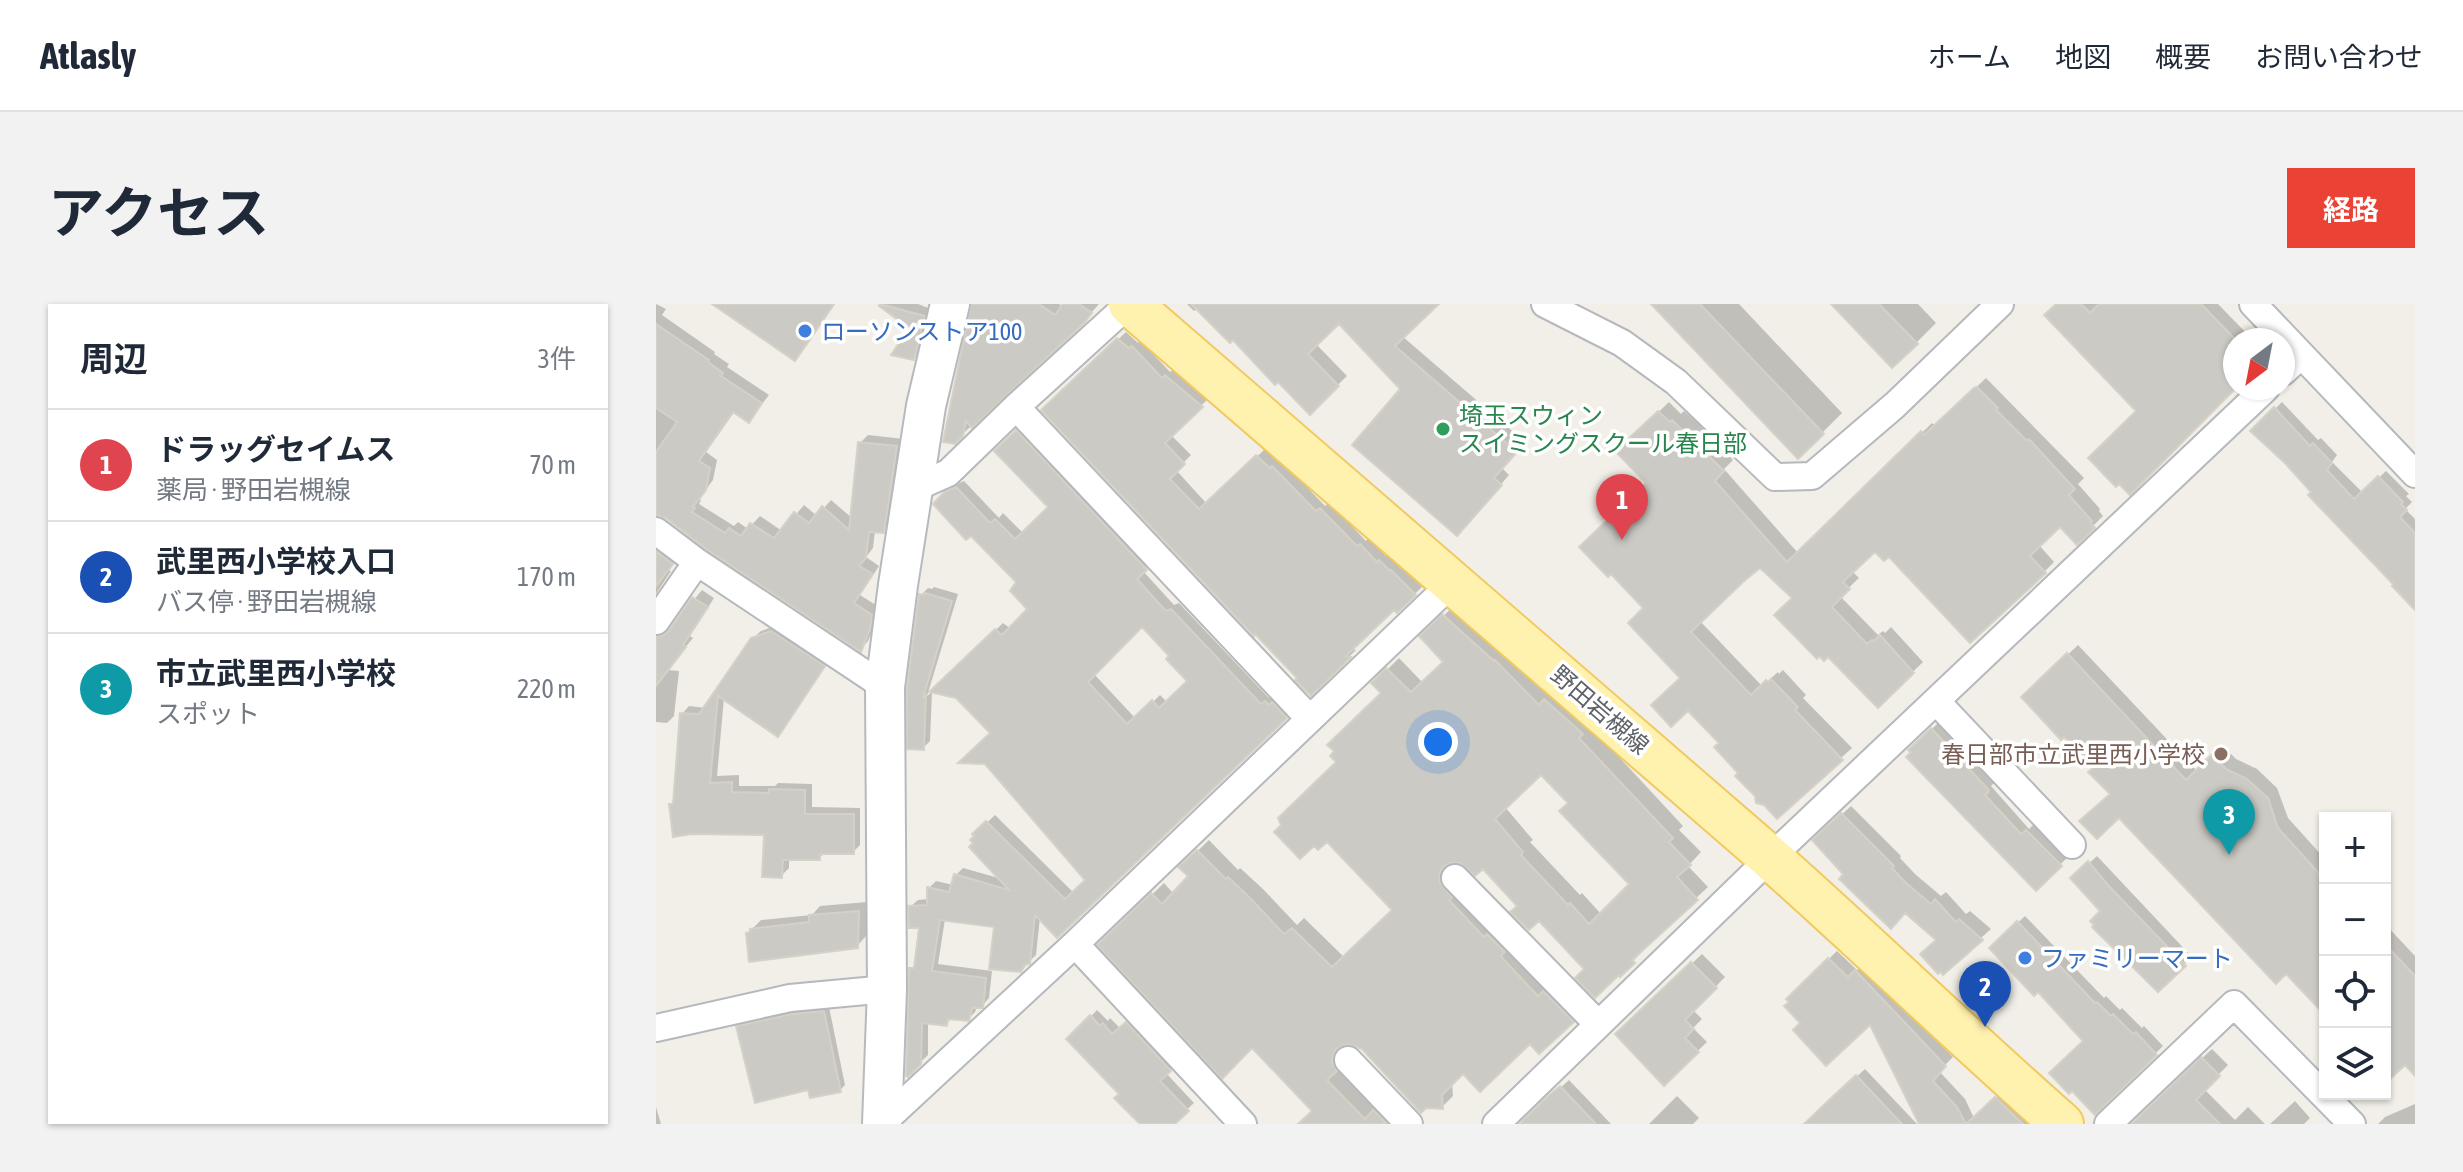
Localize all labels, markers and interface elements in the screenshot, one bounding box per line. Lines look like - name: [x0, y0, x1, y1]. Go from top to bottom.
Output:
- text: Atlasly: [40, 34, 136, 77]
- text: ホーム: [1928, 41, 2011, 73]
- text: 地図: [2055, 41, 2111, 73]
- text: 概要: [2155, 41, 2211, 73]
- text: お問い合わせ: [2255, 41, 2423, 73]
- button: 経路: [2287, 168, 2415, 248]
- text: アクセス: [48, 181, 269, 245]
- place label: ローソンストア100: [821, 318, 1022, 345]
- marker: ローソンストア100: [796, 322, 814, 340]
- north arrow: [2223, 328, 2295, 400]
- text: 周辺: [80, 339, 148, 378]
- text: 3件: [538, 344, 576, 374]
- place label: 埼玉スウィン スイミングスクール春日部: [1459, 402, 1747, 457]
- marker: 埼玉スウィン スイミングスクール春日部: [1434, 420, 1452, 438]
- text: ドラッグセイムス: [156, 432, 395, 466]
- text: 1: [100, 450, 112, 480]
- text: 70 m: [529, 450, 576, 480]
- pin: 1: [1596, 474, 1648, 540]
- text: 薬局 · 野田岩槻線: [156, 475, 351, 505]
- text: 武里西小学校入口: [156, 544, 396, 578]
- text: 2: [100, 562, 112, 592]
- text: 170 m: [517, 562, 576, 592]
- text: バス停 · 野田岩槻線: [156, 587, 377, 617]
- text: 市立武里西小学校: [156, 656, 396, 690]
- street label: 野田岩槻線: [1546, 660, 1654, 760]
- text: 3: [100, 674, 112, 704]
- text: 220 m: [517, 674, 576, 704]
- text: スポット: [156, 699, 260, 729]
- your location: [1418, 722, 1458, 762]
- place label: 春日部市立武里西小学校: [1941, 741, 2205, 768]
- marker: 春日部市立武里西小学校: [2212, 745, 2230, 763]
- pin: 3: [2203, 789, 2255, 855]
- map controls: [2319, 812, 2391, 1100]
- button: +: [2319, 812, 2391, 884]
- button: −: [2319, 884, 2391, 956]
- place label: ファミリーマート: [2041, 945, 2233, 972]
- marker: ファミリーマート: [2016, 949, 2034, 967]
- button: locate: [2319, 956, 2391, 1028]
- pin: 2: [1959, 961, 2011, 1027]
- button: layers: [2319, 1028, 2391, 1100]

